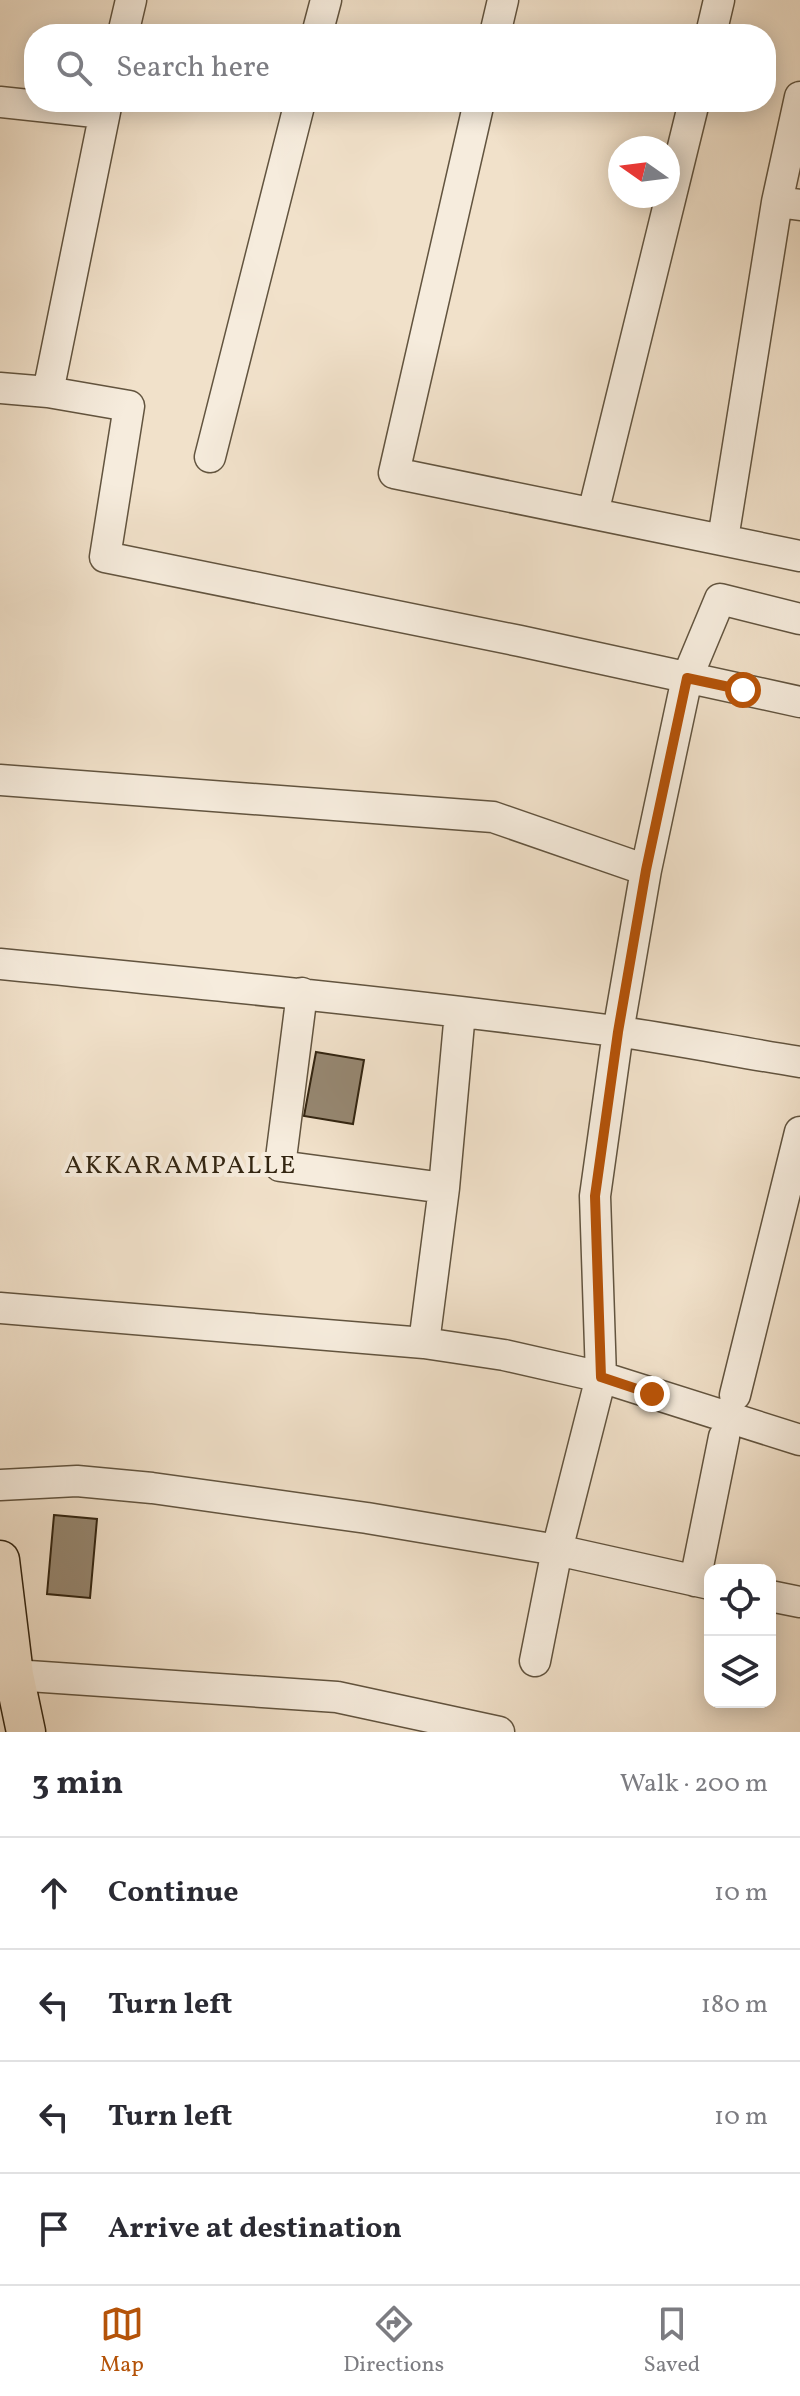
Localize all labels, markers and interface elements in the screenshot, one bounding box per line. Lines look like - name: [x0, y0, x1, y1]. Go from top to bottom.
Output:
- search box: [24, 24, 776, 112]
- icon: search: [52, 46, 96, 90]
- text: Search here: [116, 47, 270, 89]
- north arrow: [608, 136, 680, 208]
- route start: [725, 672, 761, 708]
- district label: AKKARAMPALLE: [64, 1148, 298, 1184]
- route end: [634, 1376, 670, 1412]
- map controls: [704, 1564, 776, 1708]
- button: locate: [704, 1564, 776, 1636]
- button: layers: [704, 1636, 776, 1708]
- text: 3 min: [32, 1761, 123, 1808]
- text: Walk · 200 m: [620, 1766, 768, 1802]
- icon: ahead: [32, 1871, 76, 1915]
- text: Continue: [108, 1872, 239, 1914]
- text: 10 m: [714, 1875, 768, 1911]
- icon: left: [32, 1983, 76, 2027]
- text: Turn left: [108, 1984, 232, 2026]
- text: 180 m: [701, 1987, 768, 2023]
- icon: left: [32, 2095, 76, 2139]
- text: Turn left: [108, 2096, 232, 2138]
- text: 10 m: [714, 2099, 768, 2135]
- icon: arrive: [32, 2207, 76, 2251]
- text: Arrive at destination: [108, 2208, 402, 2250]
- tab: Map: [100, 2302, 144, 2381]
- tab: Directions: [343, 2302, 444, 2381]
- tab: Saved: [644, 2302, 700, 2381]

